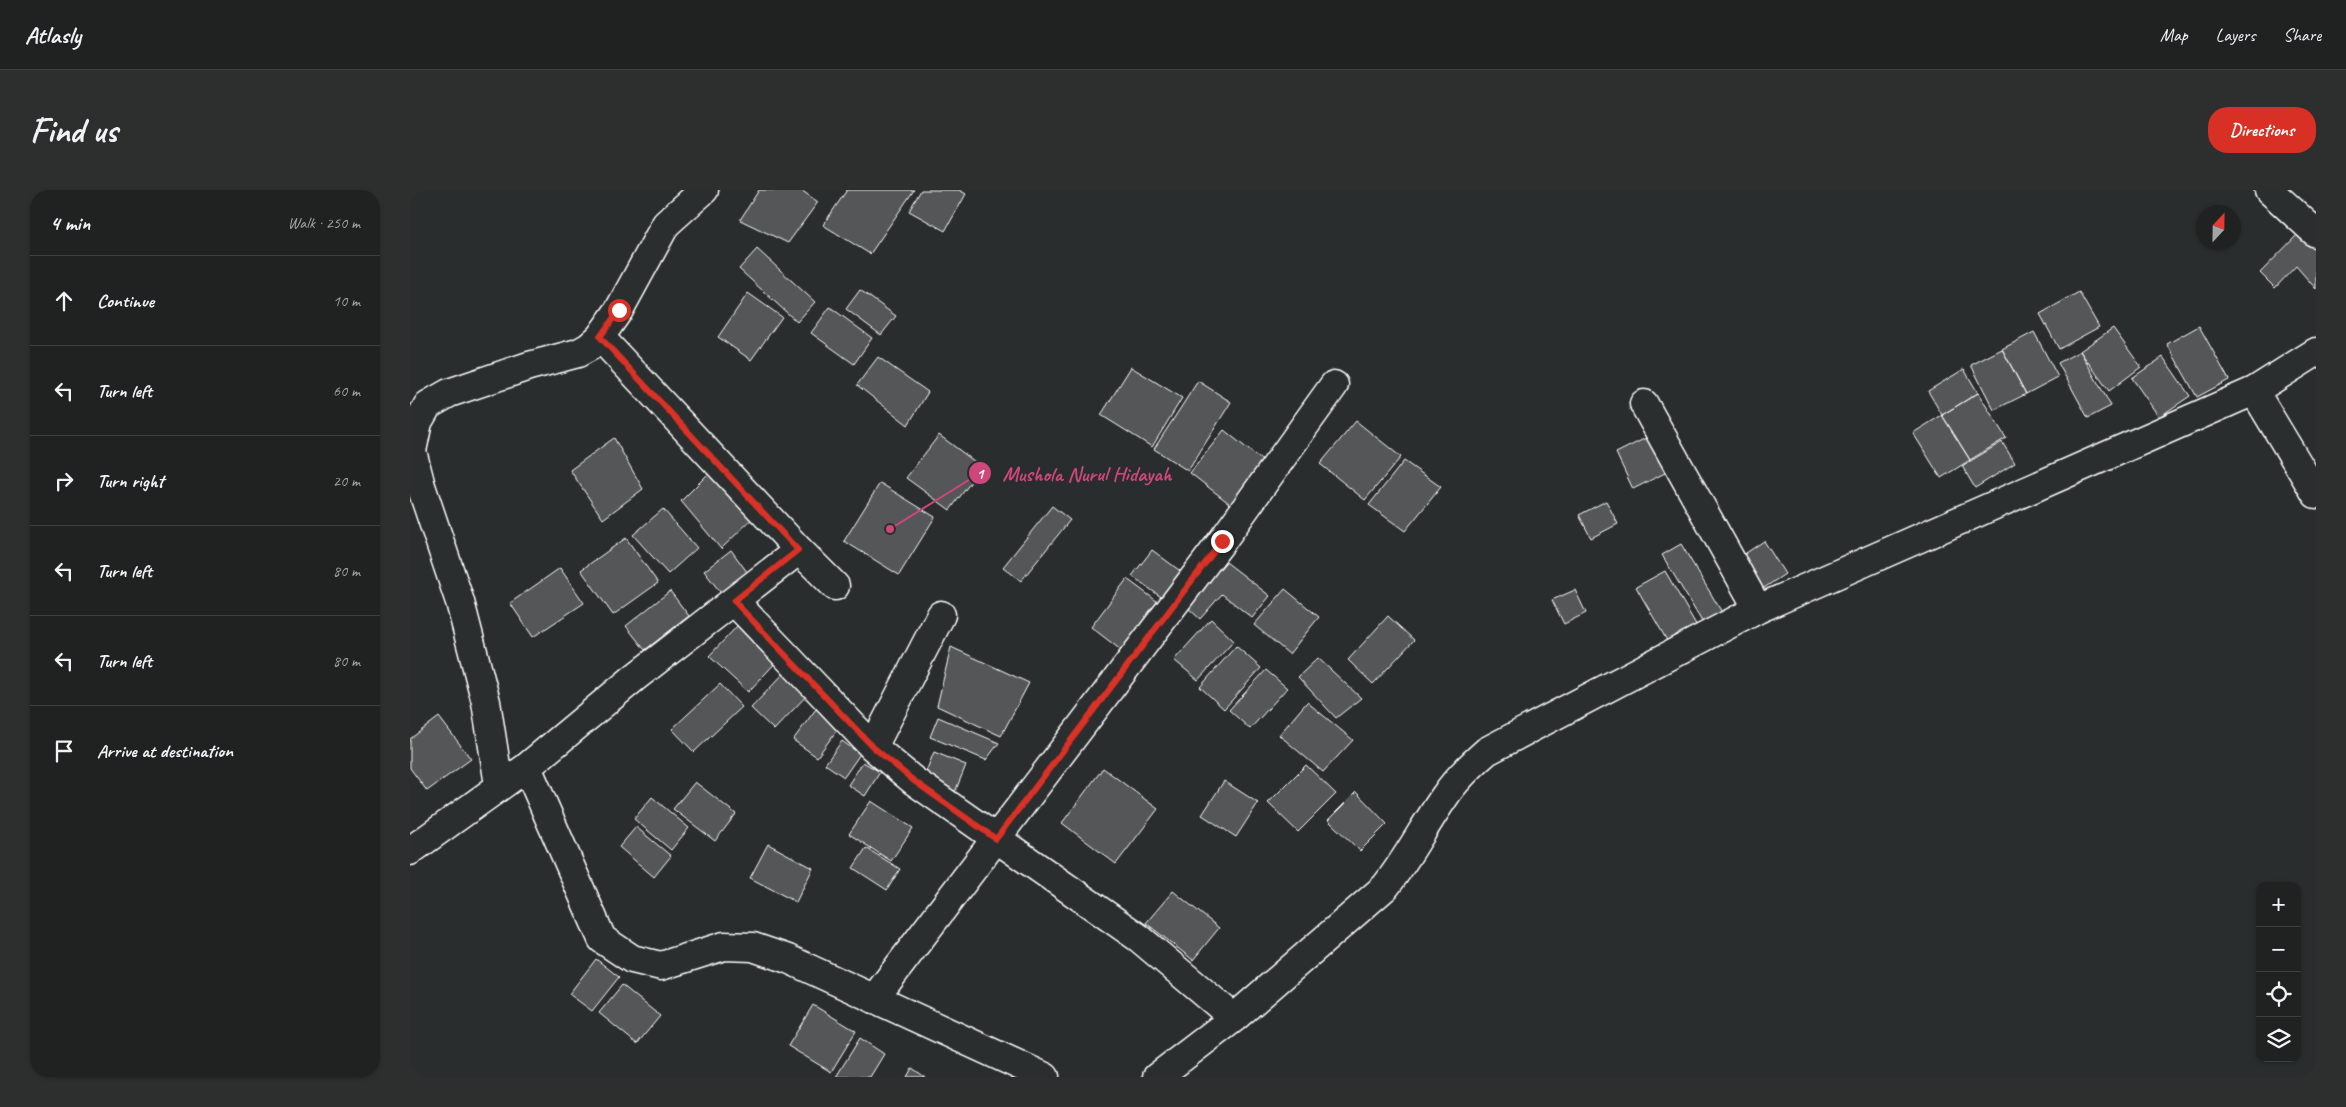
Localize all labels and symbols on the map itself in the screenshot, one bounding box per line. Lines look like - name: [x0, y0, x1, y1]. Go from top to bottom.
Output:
- north arrow: [2196, 205, 2241, 250]
- route start: [608, 299, 631, 322]
- callout: Mushola Nurul Hidayah: [967, 455, 1181, 491]
- text: Mushola Nurul Hidayah: [1002, 461, 1173, 487]
- text: 1: [977, 465, 986, 484]
- route end: [1211, 530, 1234, 553]

